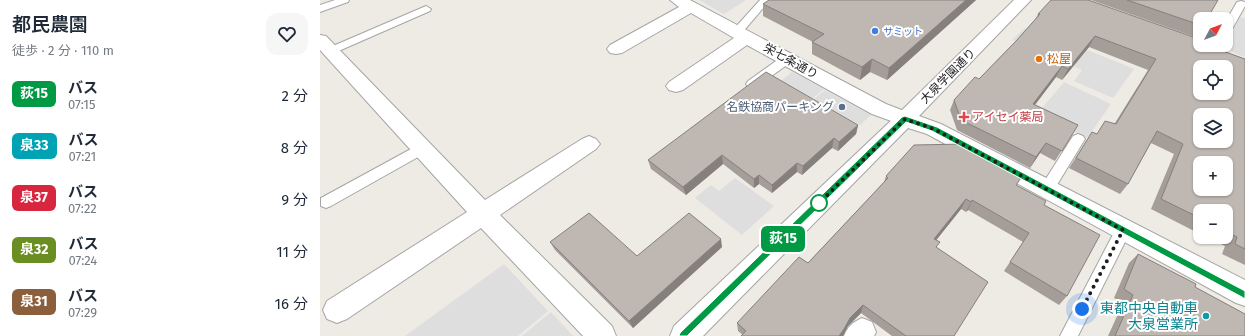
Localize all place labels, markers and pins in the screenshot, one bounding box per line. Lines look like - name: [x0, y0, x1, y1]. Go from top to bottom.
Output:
- marker: サミット: [870, 26, 880, 36]
- place label: サミット: [883, 26, 923, 38]
- place label: 松屋: [1047, 52, 1071, 66]
- marker: 松屋: [1034, 54, 1044, 64]
- place label: 名鉄協商パーキング: [726, 100, 834, 114]
- marker: 名鉄協商パーキング: [837, 102, 847, 112]
- place label: アイセイ薬局: [972, 110, 1043, 124]
- marker: アイセイ薬局: [959, 112, 969, 122]
- unlabelled marker: [810, 194, 828, 212]
- place label: 東都中央自動車 大泉営業所: [1100, 300, 1198, 333]
- marker: 東都中央自動車 大泉営業所: [1201, 311, 1211, 321]

